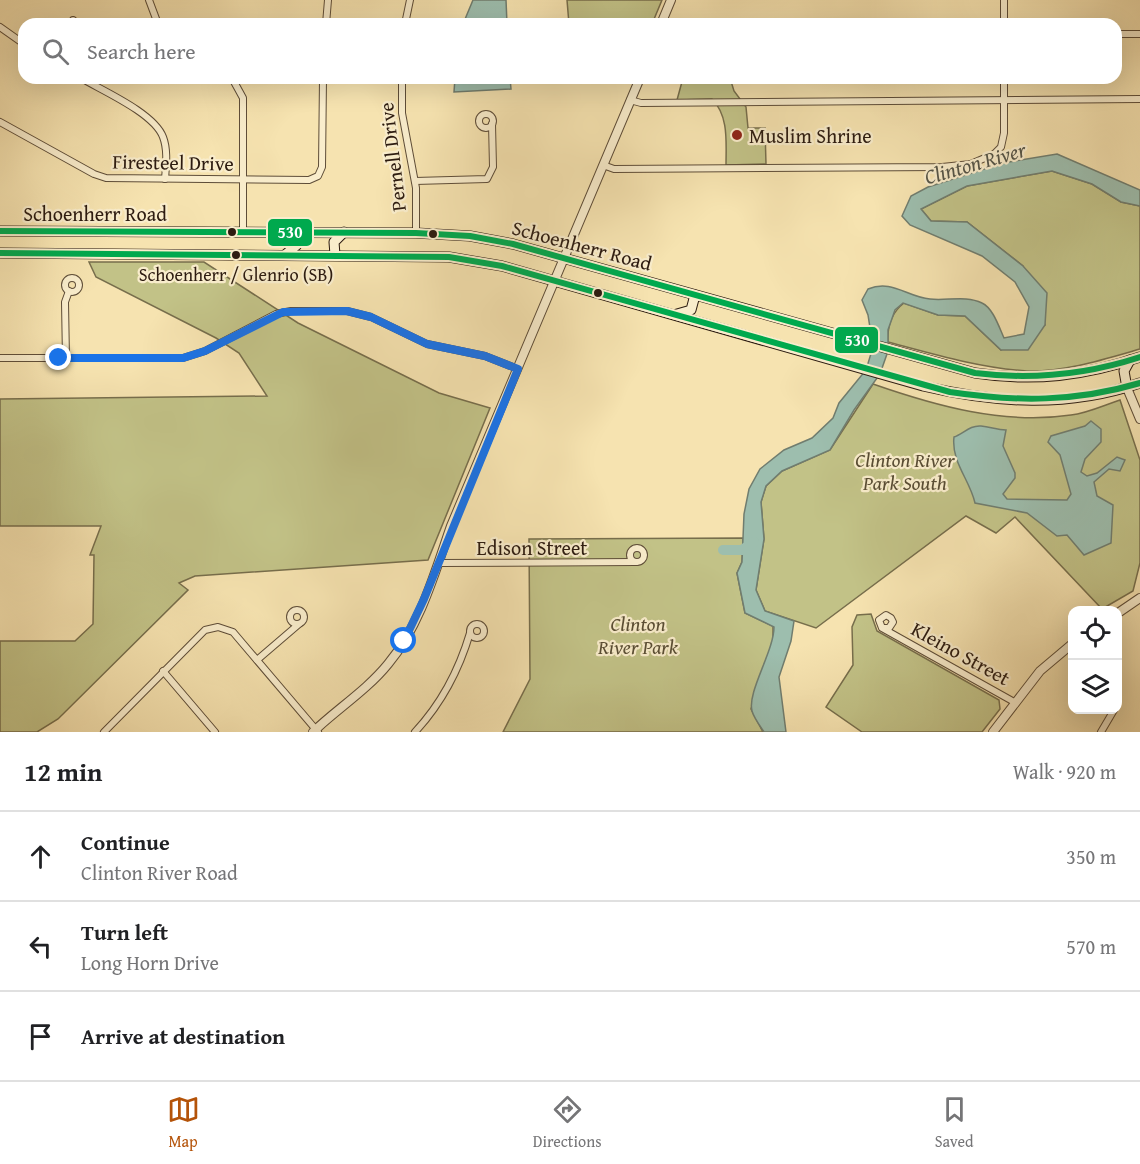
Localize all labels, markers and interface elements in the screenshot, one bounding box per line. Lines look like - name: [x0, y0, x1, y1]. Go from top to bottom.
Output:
- search box: [18, 18, 1122, 84]
- icon: search: [39, 35, 72, 68]
- text: Search here: [87, 35, 196, 67]
- street label: Pernell Drive: [371, 101, 413, 213]
- place label: Muslim Shrine: [749, 121, 872, 150]
- marker: Muslim Shrine: [730, 128, 744, 142]
- water label: Clinton River: [921, 133, 1031, 192]
- street label: Firesteel Drive: [112, 146, 234, 178]
- street label: Schoenherr Road: [23, 199, 167, 228]
- street label: Schoenherr Road: [509, 212, 655, 278]
- line badge: 530: [267, 218, 313, 247]
- text: 530: [278, 220, 302, 244]
- unlabelled marker: [226, 226, 238, 238]
- unlabelled marker: [427, 228, 439, 240]
- marker: Schoenherr / Glenrio (SB): [230, 249, 242, 261]
- place label: Schoenherr / Glenrio (SB): [139, 261, 333, 288]
- unlabelled marker: [592, 287, 604, 299]
- line badge: 530: [834, 326, 879, 354]
- text: 530: [845, 328, 869, 352]
- route end: [45, 344, 71, 370]
- park label: Clinton River Park South: [855, 445, 955, 497]
- street label: Edison Street: [477, 533, 587, 562]
- map controls: [1068, 606, 1122, 714]
- button: locate: [1068, 606, 1122, 660]
- park label: Clinton River Park: [597, 609, 679, 661]
- street label: Kleino Street: [906, 614, 1016, 692]
- route start: [390, 627, 416, 653]
- button: layers: [1068, 660, 1122, 714]
- text: 12 min: [24, 752, 102, 791]
- text: Walk · 920 m: [1013, 757, 1116, 786]
- text: Continue: [81, 826, 170, 858]
- icon: ahead: [24, 840, 57, 873]
- text: 350 m: [1066, 842, 1116, 871]
- text: Clinton River Road: [81, 858, 238, 887]
- text: Turn left: [81, 916, 168, 948]
- icon: left: [24, 930, 57, 963]
- text: 570 m: [1066, 932, 1116, 961]
- text: Long Horn Drive: [81, 948, 219, 977]
- icon: arrive: [24, 1020, 57, 1053]
- text: Arrive at destination: [81, 1020, 285, 1052]
- tab: Map: [167, 1093, 200, 1153]
- tab: Directions: [533, 1093, 602, 1153]
- tab: Saved: [935, 1093, 973, 1153]

